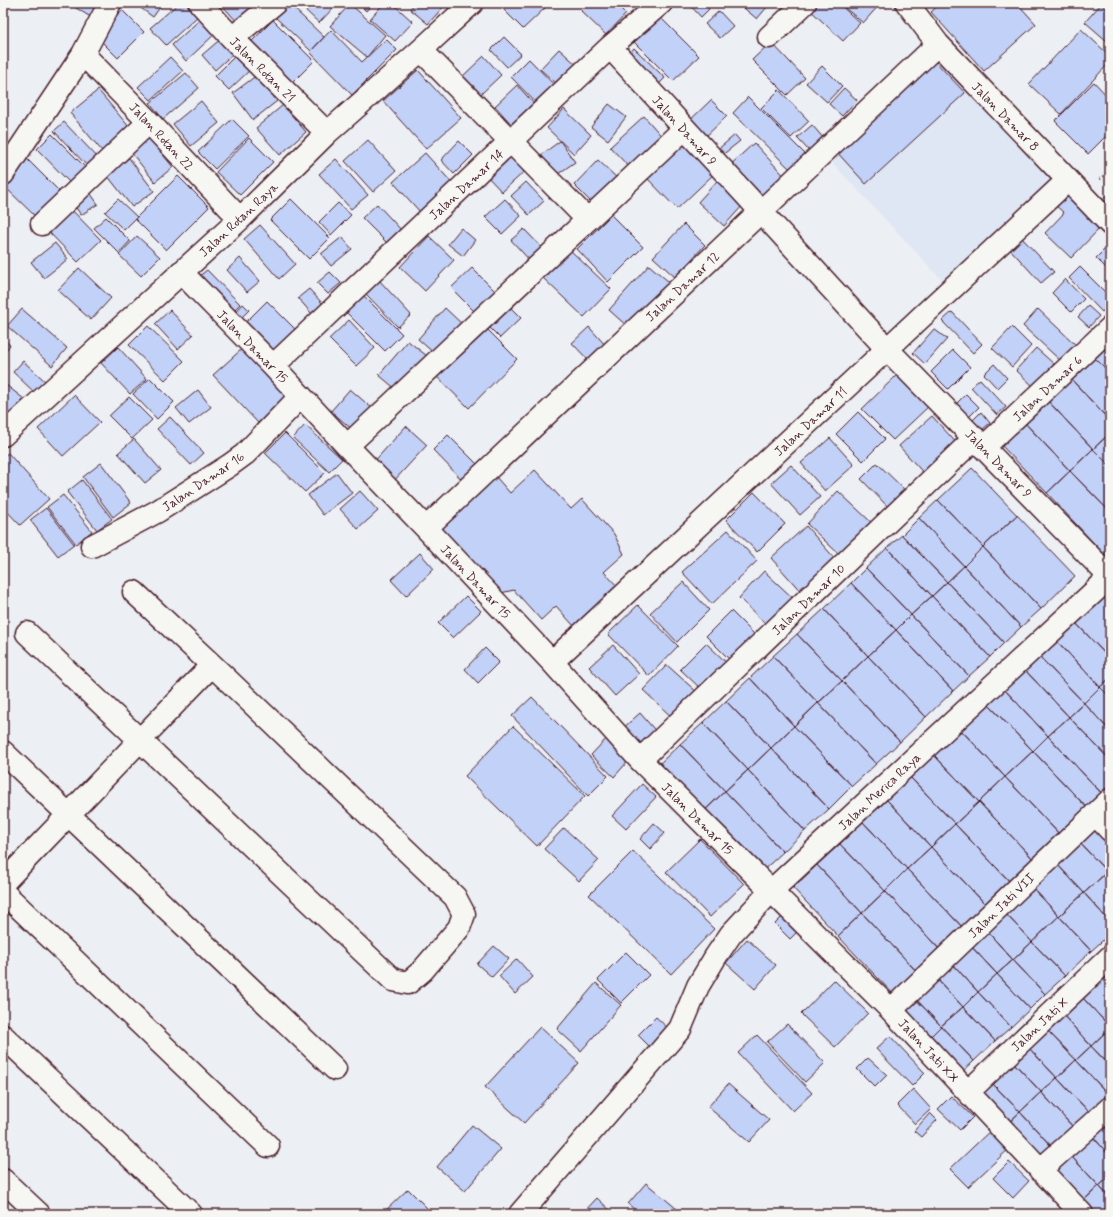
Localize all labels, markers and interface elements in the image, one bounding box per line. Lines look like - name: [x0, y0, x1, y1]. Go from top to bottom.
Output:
- street label: Jalan Rotan 21: [226, 34, 298, 106]
- street label: Jalan Damar 8: [967, 79, 1042, 155]
- street label: Jalan Damar 9: [648, 92, 720, 170]
- street label: Jalan Rotan 22: [125, 99, 197, 175]
- street label: Jalan Damar 14: [426, 146, 508, 224]
- street label: Jalan Rotan Raya: [196, 179, 282, 261]
- street label: Jalan Damar 12: [642, 248, 724, 326]
- street label: Jalan Damar 15: [213, 307, 291, 387]
- street label: Jalan Damar 6: [1010, 352, 1087, 426]
- street label: Jalan Damar 11: [771, 384, 851, 460]
- street label: Jalan Damar 9: [961, 426, 1035, 502]
- street label: Jalan Damar 16: [159, 448, 248, 516]
- street label: Jalan Damar 15: [436, 541, 514, 623]
- street label: Jalan Damar 10: [769, 561, 849, 640]
- street label: Jalan Merica Raya: [835, 749, 925, 835]
- street label: Jalan Damar 15: [657, 779, 737, 859]
- street label: Jalan Jati VII: [965, 870, 1039, 942]
- street label: Jalan Jati X: [1008, 994, 1072, 1056]
- street label: Jalan Jati XX: [894, 1015, 962, 1087]

